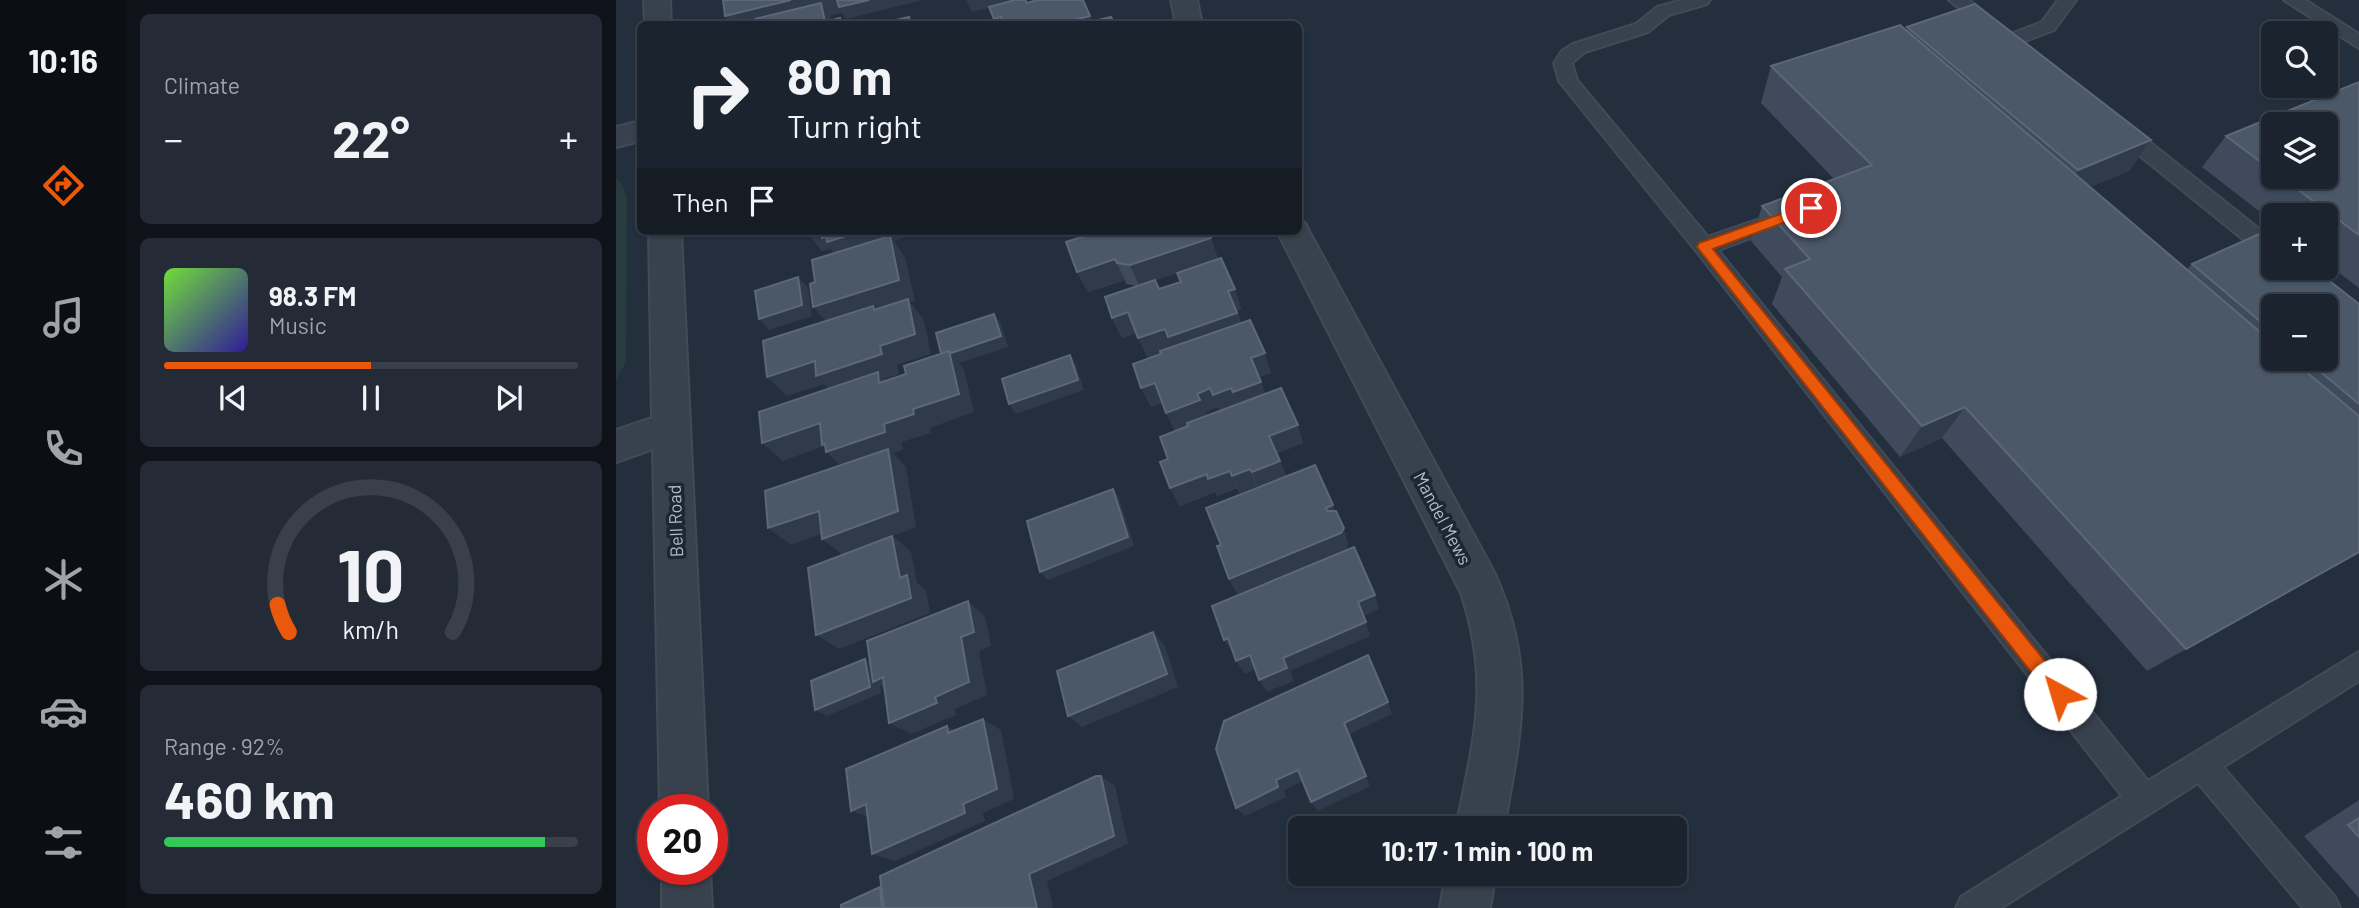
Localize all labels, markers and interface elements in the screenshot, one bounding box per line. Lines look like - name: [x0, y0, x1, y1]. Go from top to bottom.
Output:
- map controls: [2261, 21, 2338, 371]
- button: search: [2261, 21, 2338, 98]
- text: 10:16: [28, 41, 98, 79]
- text: 80 m: [787, 46, 892, 105]
- icon: right: [672, 49, 763, 140]
- text: Climate: [164, 71, 240, 99]
- text: 22°: [332, 106, 410, 168]
- text: Turn right: [787, 106, 922, 144]
- button: layers: [2261, 112, 2338, 189]
- text: −: [164, 115, 183, 161]
- text: +: [559, 115, 578, 161]
- icon: directions: [39, 161, 88, 210]
- pin: [1781, 178, 1841, 238]
- icon: arrive: [743, 182, 781, 220]
- text: Then: [672, 186, 729, 217]
- icon: arrive: [1792, 189, 1830, 227]
- button: +: [2261, 203, 2338, 280]
- text: 98.3 FM: [269, 280, 356, 311]
- icon: music: [39, 293, 88, 342]
- button: −: [2261, 294, 2338, 371]
- text: Music: [269, 311, 327, 339]
- icon: previous: [214, 379, 252, 417]
- icon: pause: [352, 379, 390, 417]
- icon: next: [490, 379, 528, 417]
- icon: phone: [39, 424, 88, 473]
- street label: Mandel Mews: [1409, 468, 1477, 568]
- street label: Bell Road: [663, 484, 687, 558]
- text: 10: [337, 529, 405, 617]
- icon: climate: [39, 555, 88, 604]
- text: km/h: [343, 614, 399, 644]
- position arrow: [2023, 657, 2097, 731]
- icon: car: [39, 687, 88, 736]
- text: Range · 92%: [164, 732, 285, 760]
- text: 460 km: [164, 767, 335, 829]
- speed limit sign: 20: [637, 794, 728, 885]
- icon: filters: [39, 818, 88, 867]
- text: 10:17 · 1 min · 100 m: [1382, 835, 1593, 866]

